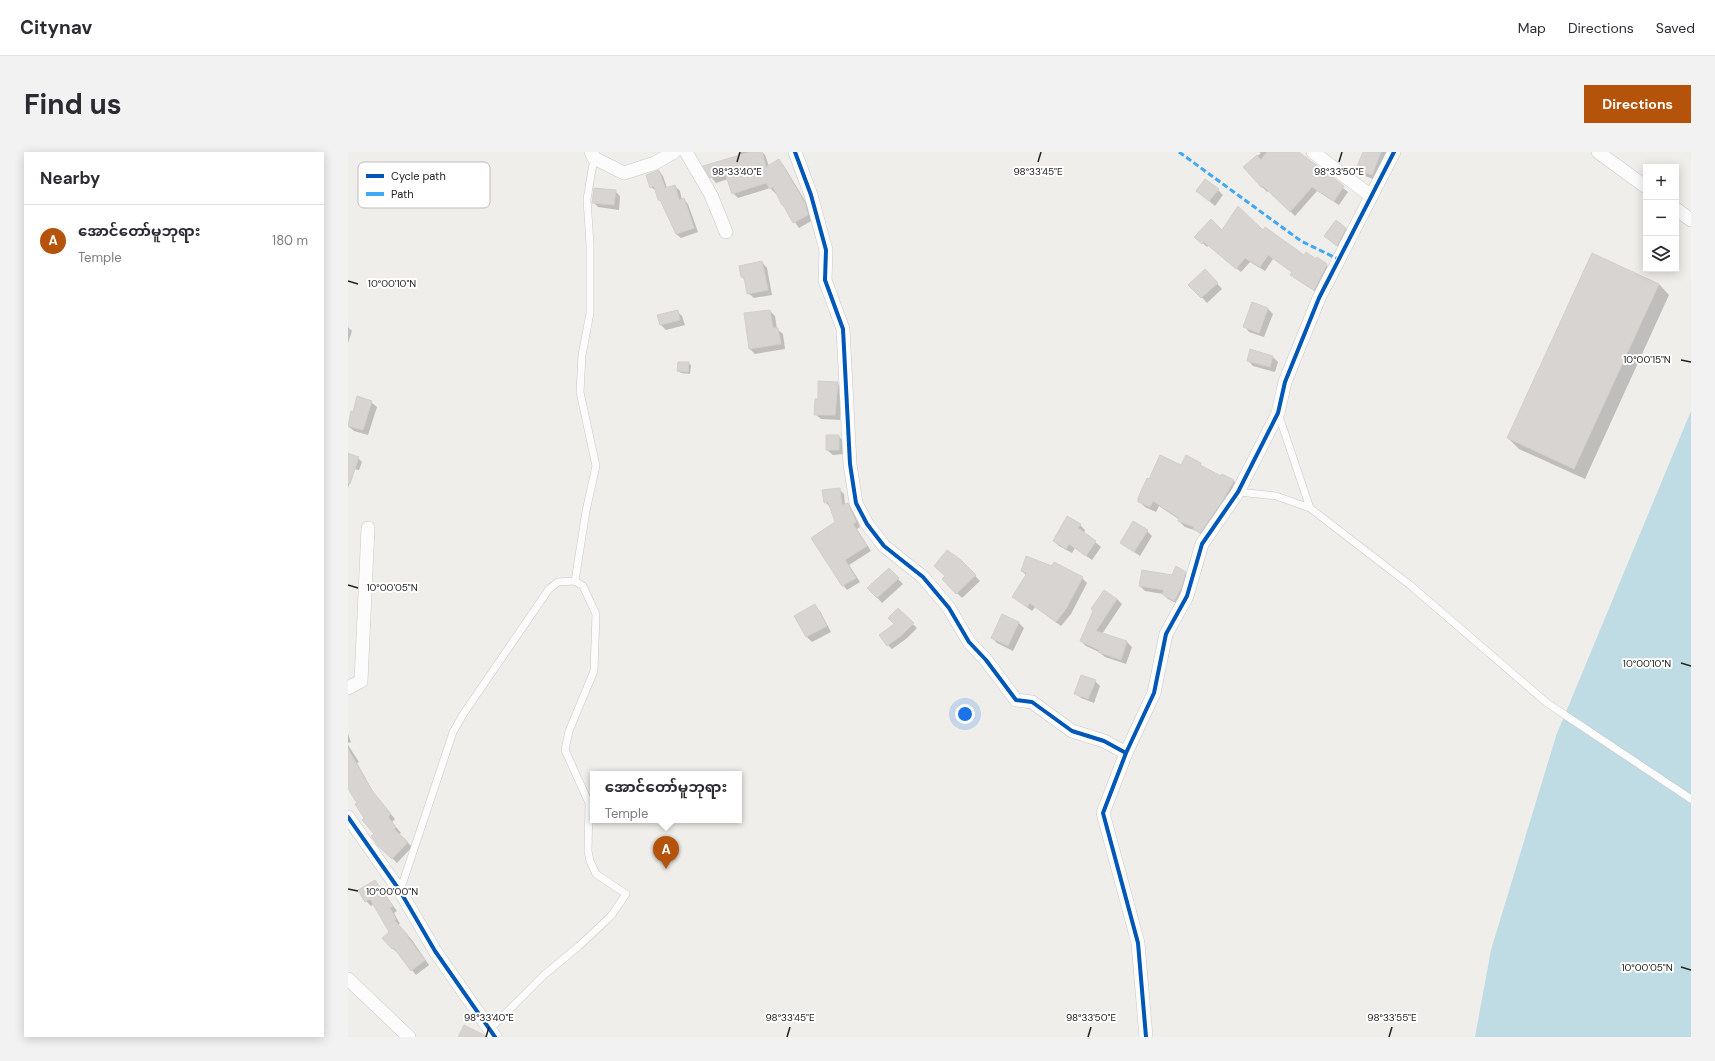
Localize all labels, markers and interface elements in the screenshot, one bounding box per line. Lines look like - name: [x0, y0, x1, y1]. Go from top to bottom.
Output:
- text: Citynav: [20, 15, 92, 40]
- text: Map: [1518, 19, 1546, 37]
- text: Directions: [1568, 19, 1634, 37]
- text: Saved: [1656, 19, 1695, 37]
- button: Directions: [1584, 85, 1691, 123]
- text: Find us: [24, 86, 122, 123]
- legend: [358, 162, 490, 208]
- map controls: [1643, 164, 1679, 272]
- button: +: [1643, 164, 1679, 200]
- text: 98°33'40"E: [712, 165, 762, 178]
- text: 98°33'45"E: [1013, 165, 1063, 178]
- text: 98°33'50"E: [1314, 165, 1364, 178]
- text: Nearby: [40, 167, 100, 189]
- text: Cycle path: [391, 169, 446, 183]
- text: Path: [391, 187, 414, 201]
- button: −: [1643, 200, 1679, 236]
- text: အောင်တော်မူဘုရား: [78, 221, 200, 241]
- text: A: [48, 232, 58, 249]
- text: 180 m: [272, 232, 308, 249]
- button: layers: [1643, 236, 1679, 272]
- text: Temple: [78, 249, 122, 266]
- text: 10°00'10"N: [368, 277, 416, 290]
- text: 10°00'15"N: [1623, 353, 1671, 366]
- text: 10°00'05"N: [366, 581, 418, 594]
- text: 10°00'10"N: [1623, 657, 1671, 670]
- your location: [955, 704, 975, 724]
- popup: [590, 771, 742, 823]
- text: အောင်တော်မူဘုရား: [605, 777, 727, 797]
- text: Temple: [605, 805, 648, 822]
- pin: A: [653, 836, 679, 869]
- text: 10°00'00"N: [366, 885, 418, 898]
- text: 10°00'05"N: [1621, 961, 1673, 974]
- text: 98°33'40"E: [464, 1011, 514, 1024]
- text: 98°33'45"E: [765, 1011, 815, 1024]
- text: 98°33'50"E: [1066, 1011, 1116, 1024]
- text: 98°33'55"E: [1367, 1011, 1417, 1024]

